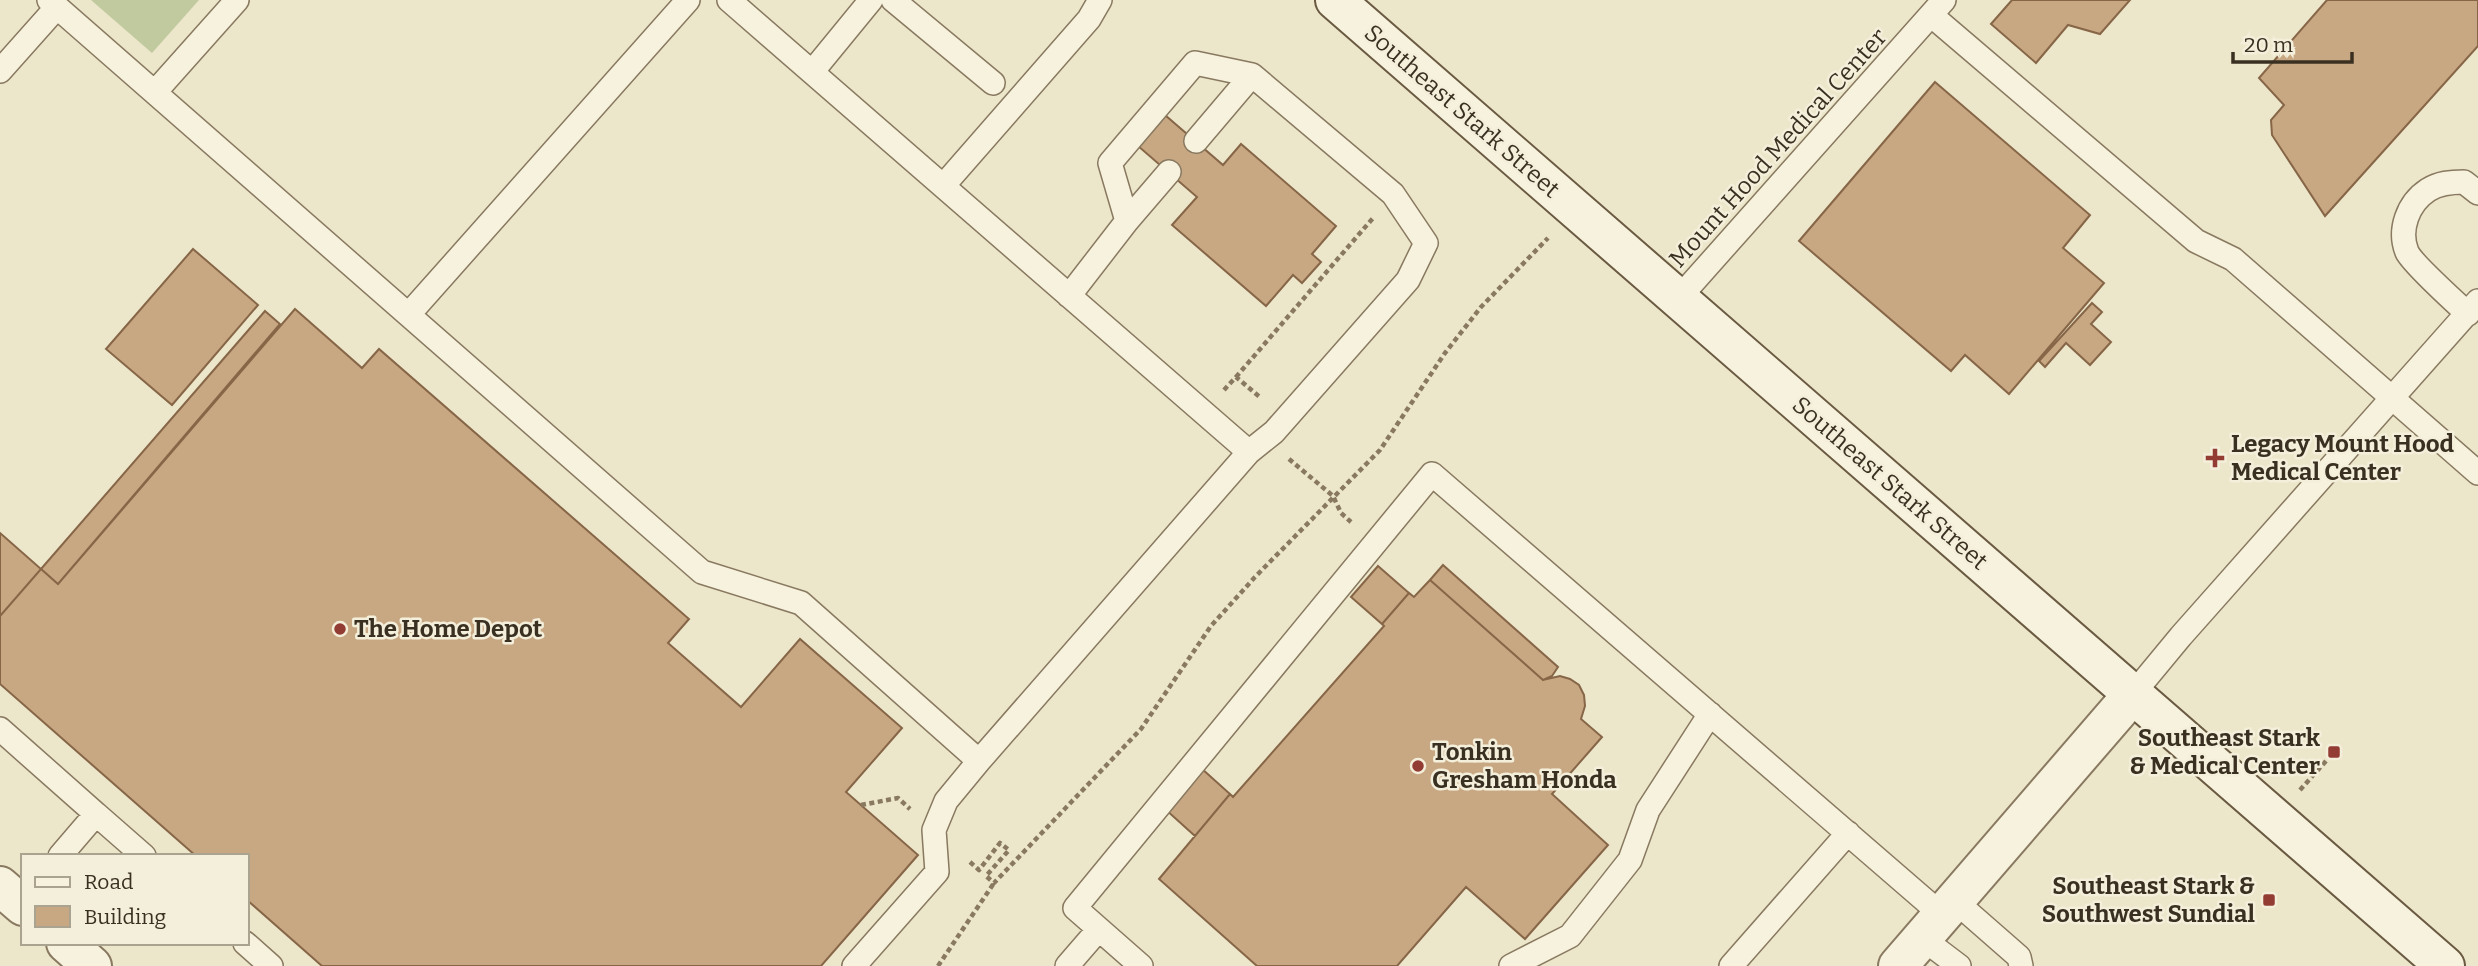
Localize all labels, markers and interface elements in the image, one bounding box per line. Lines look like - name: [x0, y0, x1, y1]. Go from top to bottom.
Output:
- street label: Southeast Stark Street: [1359, 19, 1566, 204]
- scale bar: [2233, 21, 2352, 65]
- street label: Mount Hood Medical Center: [1663, 23, 1893, 273]
- text: 20 m: [2244, 32, 2293, 58]
- street label: Southeast Stark Street: [1787, 391, 1994, 576]
- place label: Legacy Mount Hood Medical Center: [2231, 430, 2455, 486]
- marker: Legacy Mount Hood Medical Center: [2205, 448, 2225, 468]
- place label: The Home Depot: [354, 615, 543, 643]
- marker: The Home Depot: [332, 621, 348, 637]
- place label: Southeast Stark & Medical Center: [2129, 724, 2321, 780]
- place label: Tonkin Gresham Honda: [1432, 738, 1617, 794]
- marker: Southeast Stark & Medical Center: [2326, 744, 2342, 760]
- marker: Tonkin Gresham Honda: [1410, 758, 1426, 774]
- legend: [21, 854, 248, 945]
- text: Road: [84, 869, 133, 895]
- place label: Southeast Stark & Southwest Sundial: [2042, 872, 2256, 928]
- marker: Southeast Stark & Southwest Sundial: [2261, 892, 2277, 908]
- text: Building: [84, 904, 167, 930]

